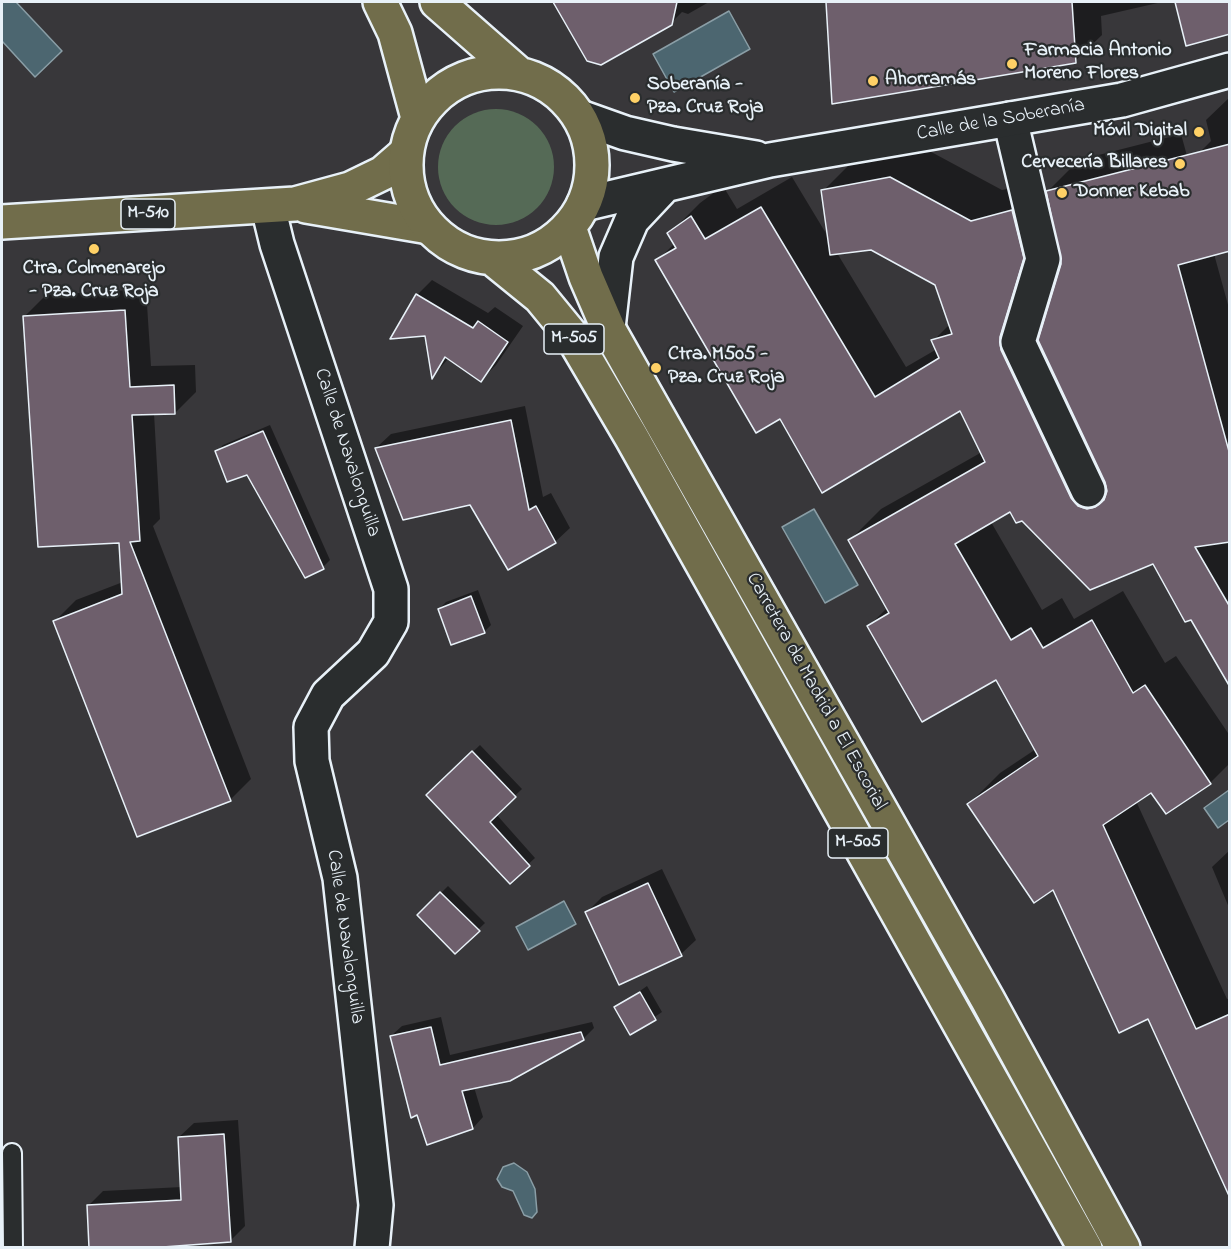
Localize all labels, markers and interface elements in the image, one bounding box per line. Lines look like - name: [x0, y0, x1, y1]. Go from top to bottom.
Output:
- place label: Farmacia Antonio Moreno Flores: [1024, 40, 1172, 87]
- marker: Farmacia Antonio Moreno Flores: [1005, 57, 1019, 71]
- place label: Ahorramás: [885, 69, 976, 93]
- place label: Soberanía - Pza. Cruz Roja: [647, 74, 763, 121]
- marker: Ahorramás: [866, 74, 880, 88]
- marker: Soberanía - Pza. Cruz Roja: [628, 91, 642, 105]
- street label: Calle de la Soberanía: [915, 94, 1087, 148]
- place label: Móvil Digital: [1093, 120, 1187, 144]
- marker: Móvil Digital: [1192, 125, 1206, 139]
- place label: Cervecería Billares: [1021, 152, 1168, 176]
- marker: Cervecería Billares: [1173, 157, 1187, 171]
- place label: Donner Kebab: [1074, 181, 1190, 205]
- marker: Donner Kebab: [1055, 186, 1069, 200]
- road number: M-510: [121, 199, 175, 229]
- marker: Ctra. Colmenarejo - Pza. Cruz Roja: [87, 242, 101, 256]
- place label: Ctra. Colmenarejo - Pza. Cruz Roja: [23, 258, 165, 305]
- road number: M-505: [544, 324, 604, 354]
- place label: Ctra. M505 - Pza. Cruz Roja: [668, 344, 784, 391]
- marker: Ctra. M505 - Pza. Cruz Roja: [649, 361, 663, 375]
- street label: Calle de Navalonguilla: [307, 366, 385, 540]
- street label: Carretera de Madrid a El Escorial: [740, 569, 890, 815]
- road number: M-505: [828, 828, 888, 858]
- street label: Calle de Navalonguilla: [320, 848, 368, 1026]

